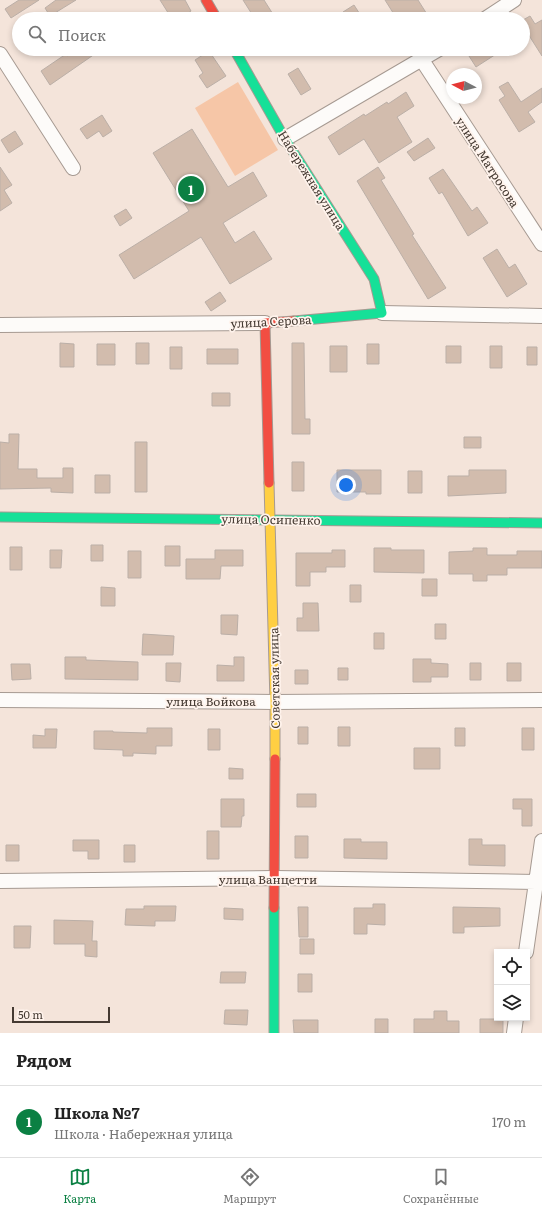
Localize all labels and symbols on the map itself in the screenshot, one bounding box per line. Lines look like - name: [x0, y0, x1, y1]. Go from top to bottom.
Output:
- north arrow: [446, 68, 482, 104]
- street label: улица Матросова: [452, 113, 524, 211]
- street label: Набережная улица: [274, 127, 350, 234]
- pin: 1: [178, 174, 204, 204]
- street label: улица Серова: [230, 310, 313, 332]
- your location: [336, 475, 356, 495]
- street label: улица Осипенко: [221, 509, 321, 529]
- street label: Советская улица: [264, 627, 284, 729]
- street label: улица Войкова: [166, 692, 256, 710]
- street label: улица Ванцетти: [219, 870, 317, 888]
- scale bar: [12, 1005, 110, 1024]

